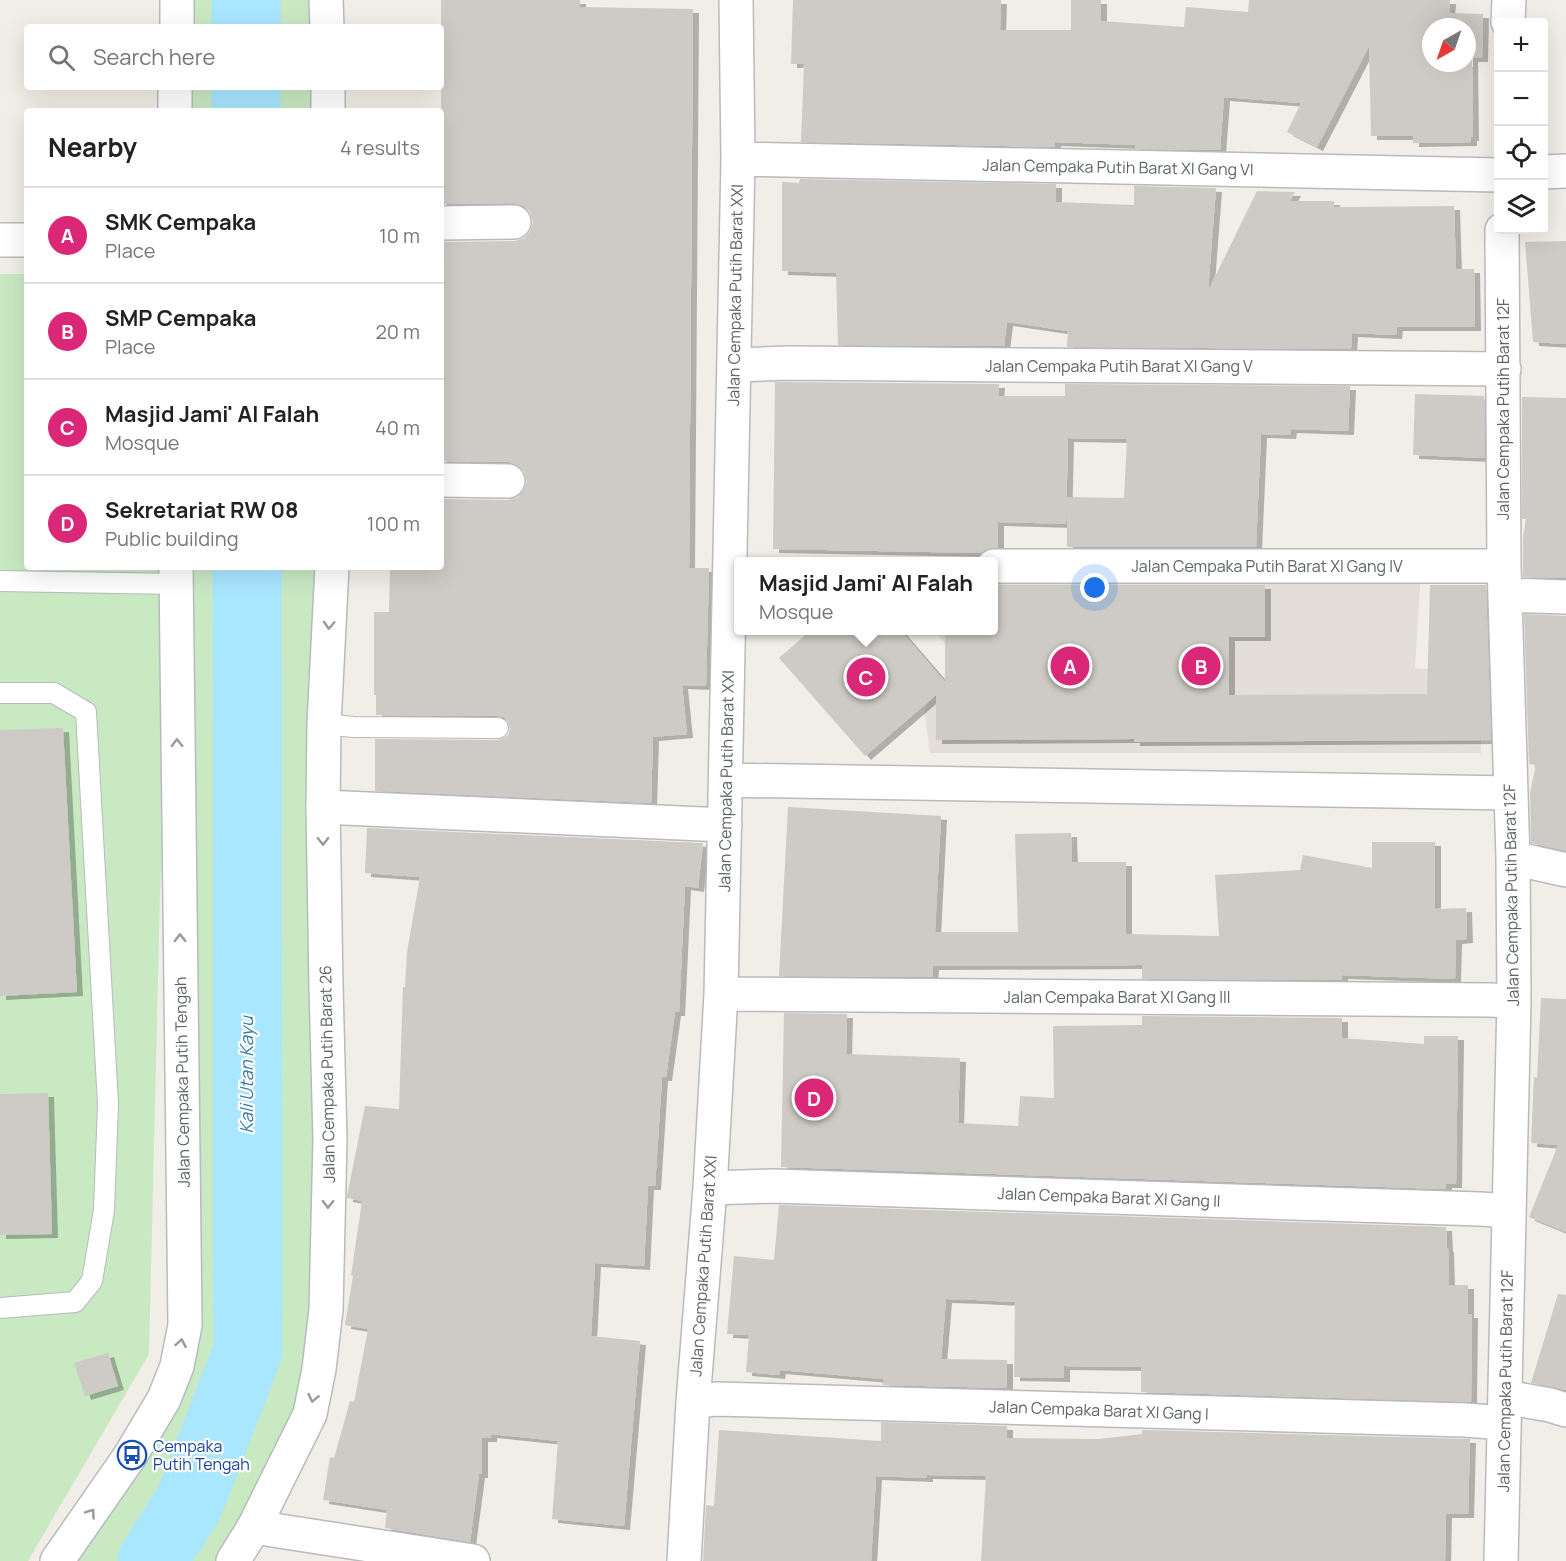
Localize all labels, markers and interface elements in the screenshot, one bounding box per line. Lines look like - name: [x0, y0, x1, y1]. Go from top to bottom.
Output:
- north arrow: [1422, 18, 1476, 72]
- map controls: [1494, 18, 1548, 234]
- button: +: [1494, 18, 1548, 72]
- search box: [24, 24, 444, 90]
- icon: search: [45, 41, 78, 74]
- text: Search here: [93, 42, 215, 72]
- button: −: [1494, 72, 1548, 126]
- button: locate: [1494, 126, 1548, 180]
- text: Nearby: [48, 129, 137, 165]
- text: 4 results: [340, 134, 420, 161]
- street label: Jalan Cempaka Putih Barat XI Gang VI: [982, 154, 1254, 180]
- button: layers: [1494, 180, 1548, 234]
- street label: Jalan Cempaka Putih Barat XXI: [722, 184, 748, 406]
- text: SMK Cempaka: [105, 207, 256, 237]
- text: A: [61, 222, 74, 249]
- text: 10 m: [379, 222, 420, 249]
- text: Place: [105, 237, 155, 264]
- street label: Jalan Cempaka Putih Barat 12F: [1492, 298, 1514, 520]
- text: SMP Cempaka: [105, 303, 256, 333]
- text: B: [61, 318, 74, 345]
- text: 20 m: [375, 318, 420, 345]
- text: Place: [105, 333, 155, 360]
- street label: Jalan Cempaka Putih Barat XI Gang V: [985, 355, 1253, 377]
- text: Masjid Jami' Al Falah: [105, 399, 319, 429]
- text: C: [60, 414, 75, 441]
- text: 40 m: [375, 414, 420, 441]
- text: Mosque: [105, 429, 179, 456]
- text: Sekretariat RW 08: [105, 495, 298, 525]
- text: D: [60, 510, 75, 537]
- text: 100 m: [367, 510, 420, 537]
- text: Public building: [105, 525, 239, 552]
- street label: Jalan Cempaka Putih Barat XI Gang IV: [1131, 555, 1403, 577]
- popup: [734, 557, 998, 635]
- text: Masjid Jami' Al Falah: [759, 568, 973, 598]
- your location: [1080, 573, 1109, 602]
- text: Mosque: [759, 598, 833, 625]
- one-way arrow: [322, 621, 335, 630]
- pin: A: [1050, 644, 1090, 688]
- pin: B: [1182, 644, 1220, 688]
- pin: C: [846, 654, 886, 700]
- street label: Jalan Cempaka Putih Barat XXI: [713, 670, 739, 892]
- one-way arrow: [171, 738, 184, 747]
- street label: Jalan Cempaka Putih Barat 12F: [1498, 784, 1524, 1006]
- one-way arrow: [317, 837, 330, 846]
- one-way arrow: [174, 933, 186, 942]
- street label: Jalan Cempaka Putih Barat 26: [314, 965, 340, 1183]
- street label: Jalan Cempaka Putih Tengah: [169, 976, 195, 1188]
- street label: Jalan Cempaka Barat XI Gang III: [1004, 986, 1230, 1008]
- water label: Kali Utan Kayu: [234, 1015, 258, 1134]
- pin: D: [794, 1076, 834, 1120]
- street label: Jalan Cempaka Putih Barat XXI: [684, 1155, 722, 1377]
- street label: Jalan Cempaka Barat XI Gang II: [997, 1182, 1221, 1212]
- one-way arrow: [322, 1200, 335, 1209]
- street label: Jalan Cempaka Putih Barat 12F: [1492, 1270, 1518, 1492]
- one-way arrow: [175, 1338, 187, 1347]
- one-way arrow: [307, 1393, 320, 1403]
- street label: Jalan Cempaka Barat XI Gang I: [989, 1395, 1209, 1425]
- place label: Cempaka Putih Tengah: [153, 1435, 250, 1475]
- bus stop icon: Cempaka Putih Tengah: [116, 1439, 148, 1471]
- one-way arrow: [84, 1509, 95, 1520]

